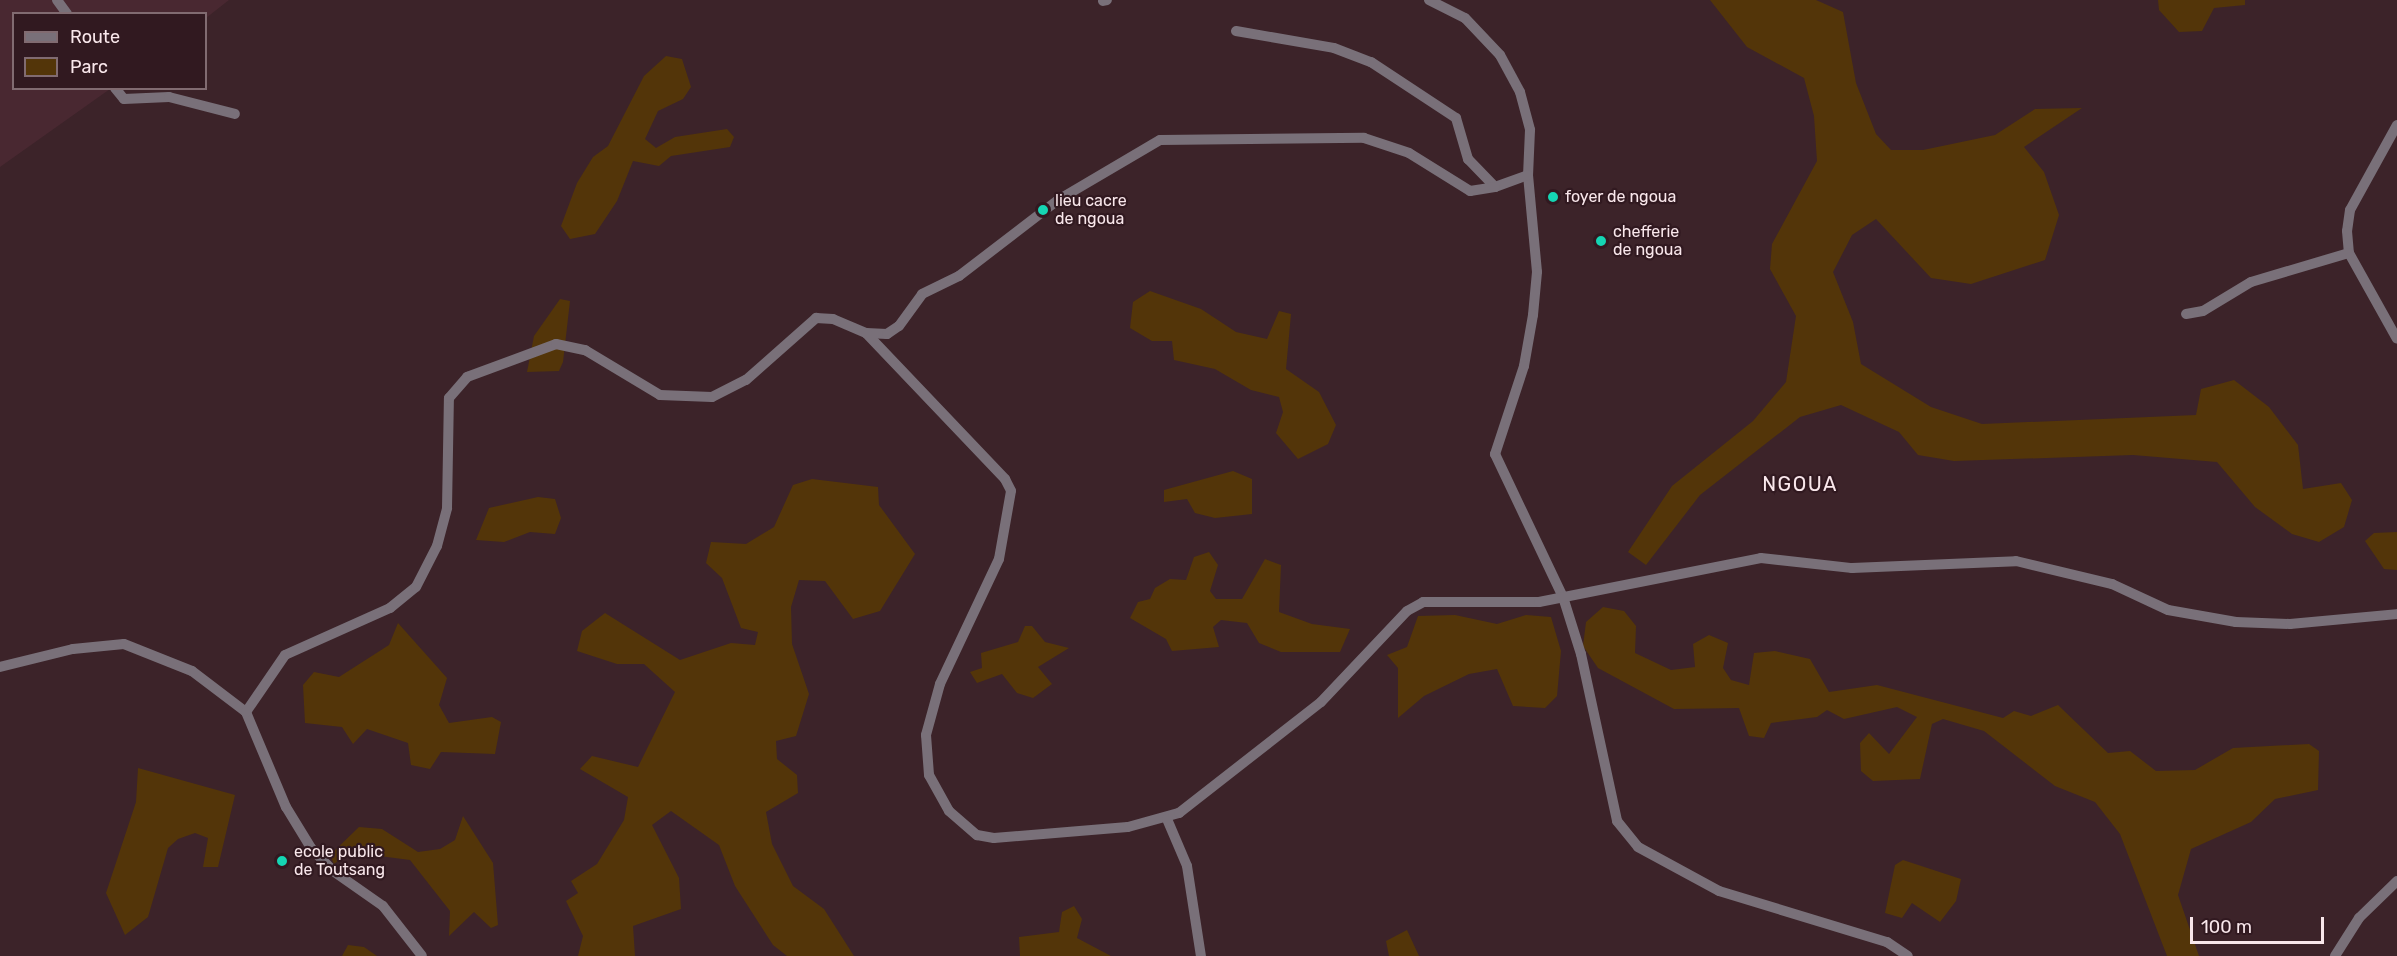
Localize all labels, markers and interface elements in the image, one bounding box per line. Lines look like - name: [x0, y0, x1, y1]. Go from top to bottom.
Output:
- legend: [12, 12, 207, 90]
- text: Route: [70, 26, 120, 48]
- text: Parc: [70, 56, 108, 78]
- place label: foyer de ngoua: [1565, 187, 1677, 207]
- marker: foyer de ngoua: [1546, 190, 1560, 204]
- place label: lieu cacre de ngoua: [1055, 191, 1127, 229]
- marker: lieu cacre de ngoua: [1036, 203, 1050, 217]
- place label: chefferie de ngoua: [1613, 222, 1682, 260]
- marker: chefferie de ngoua: [1594, 234, 1608, 248]
- district label: NGOUA: [1762, 472, 1838, 496]
- place label: ecole public de Toutsang: [294, 842, 385, 880]
- marker: ecole public de Toutsang: [275, 854, 289, 868]
- scale bar: [2193, 905, 2326, 943]
- text: 100 m: [2201, 916, 2252, 938]

